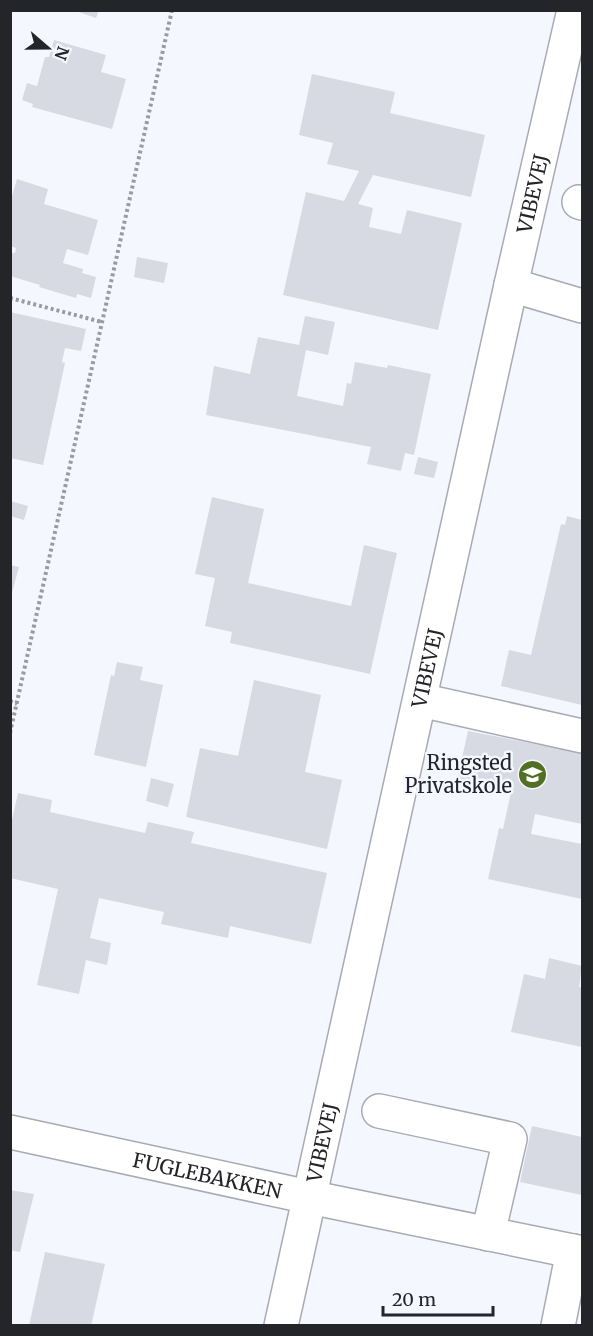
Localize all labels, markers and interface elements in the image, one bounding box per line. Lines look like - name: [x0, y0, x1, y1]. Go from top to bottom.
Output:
- north arrow: [18, 18, 78, 78]
- text: N: [50, 44, 74, 63]
- street label: VIBEVEJ: [511, 151, 553, 236]
- street label: VIBEVEJ: [405, 626, 447, 711]
- place label: Ringsted Privatskole: [404, 750, 512, 798]
- school or university icon: Ringsted Privatskole: [517, 758, 549, 790]
- street label: VIBEVEJ: [300, 1100, 342, 1185]
- street label: FUGLEBAKKEN: [131, 1147, 285, 1203]
- scale bar: [383, 1279, 492, 1317]
- text: 20 m: [392, 1288, 436, 1311]

